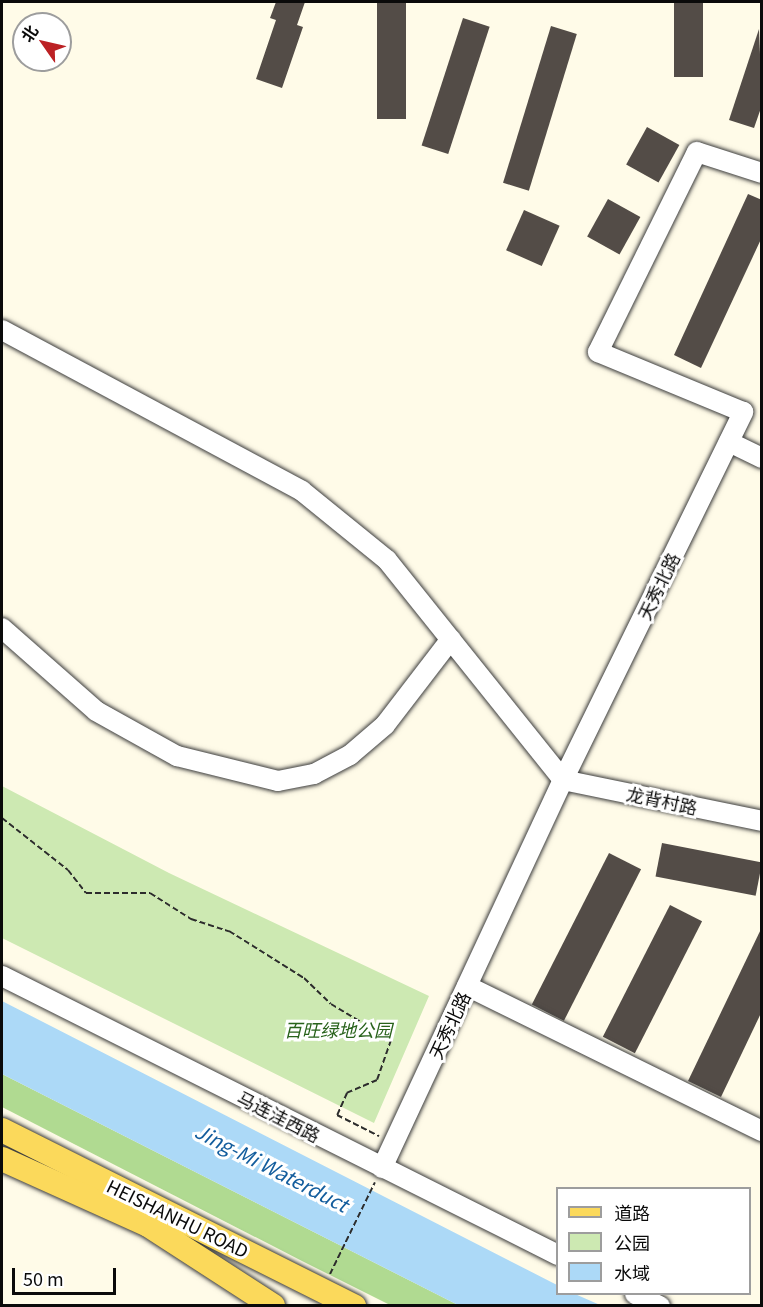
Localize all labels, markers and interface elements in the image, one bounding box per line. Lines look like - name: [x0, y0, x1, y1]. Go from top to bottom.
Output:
- north arrow: [12, 12, 72, 72]
- text: 北: [14, 20, 43, 46]
- street label: 天秀北路: [633, 549, 683, 623]
- street label: 龙背村路: [625, 782, 699, 818]
- street label: 天秀北路: [424, 988, 474, 1062]
- park label: 百旺绿地公园: [284, 1018, 392, 1040]
- street label: 马连洼西路: [234, 1086, 324, 1146]
- water label: Jing-Mi Waterduct: [191, 1118, 353, 1216]
- street label: HEISHANHU ROAD: [104, 1174, 252, 1262]
- legend: [556, 1187, 751, 1295]
- text: 道路: [614, 1199, 650, 1225]
- text: 公园: [614, 1229, 650, 1255]
- scale bar: [15, 1256, 118, 1294]
- text: 水域: [614, 1259, 650, 1285]
- text: 50 m: [23, 1265, 64, 1291]

